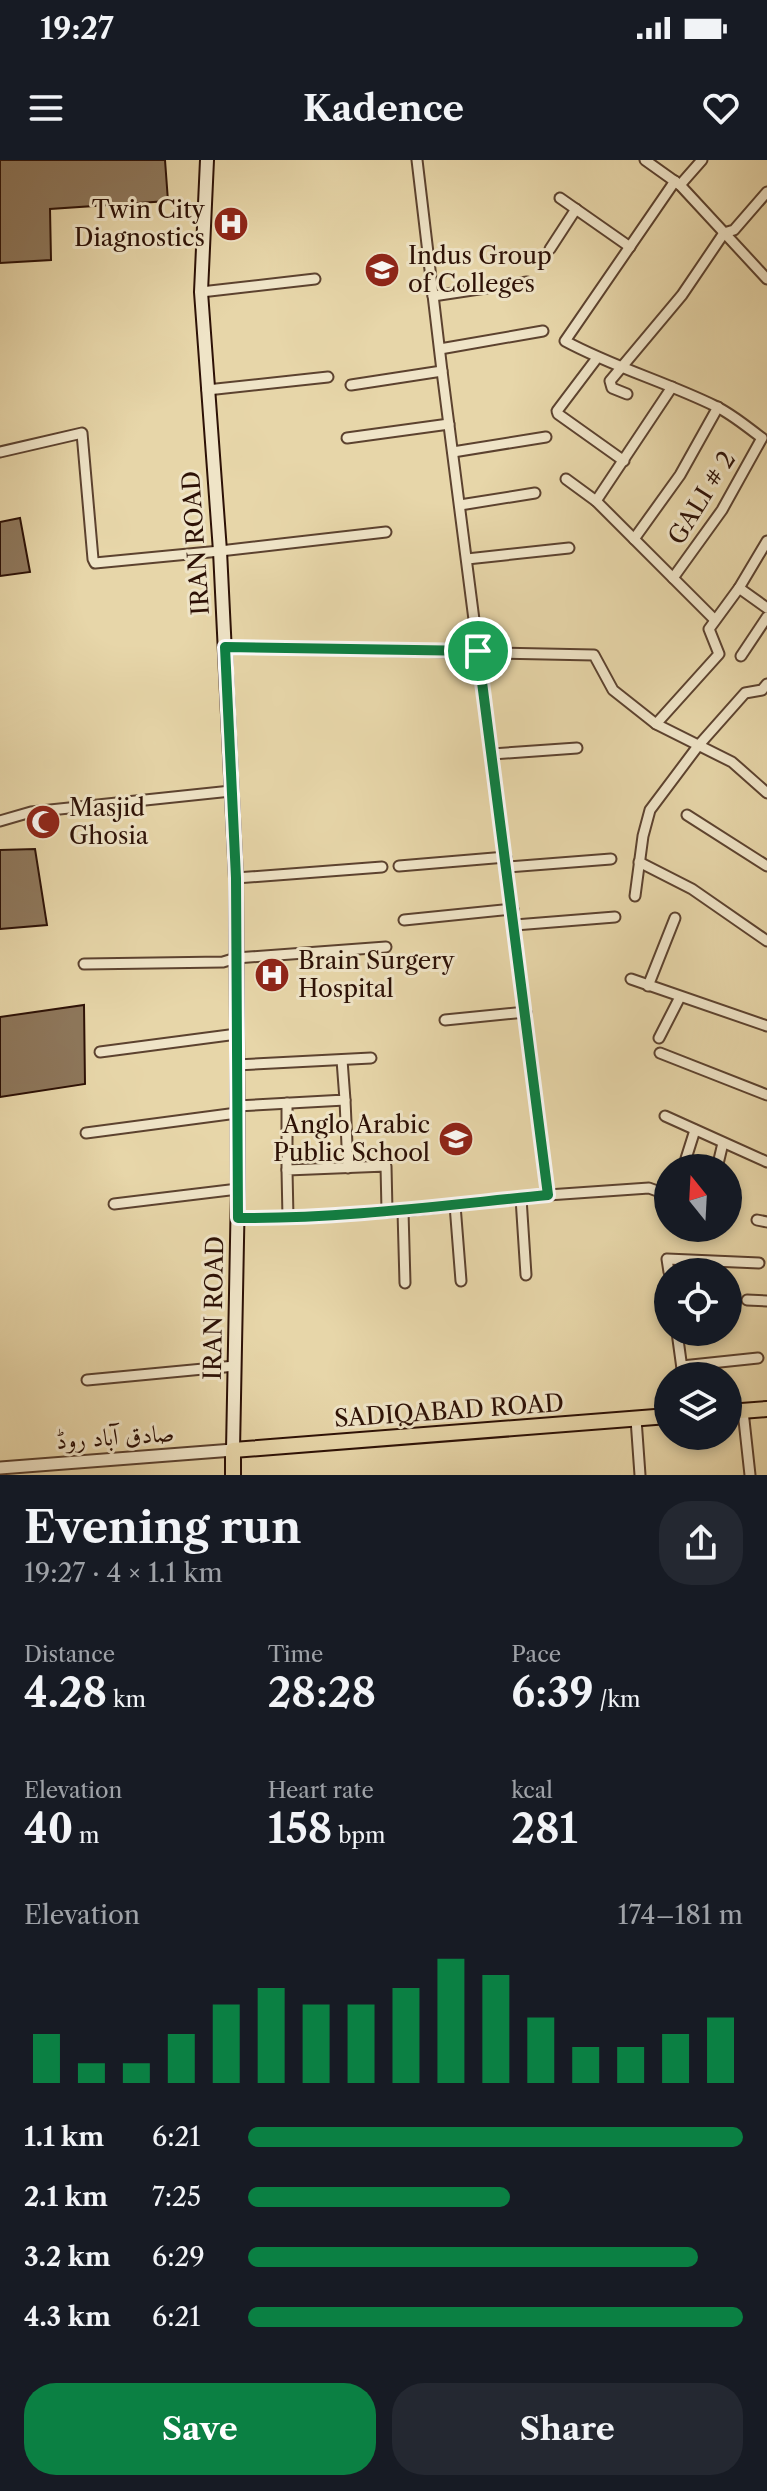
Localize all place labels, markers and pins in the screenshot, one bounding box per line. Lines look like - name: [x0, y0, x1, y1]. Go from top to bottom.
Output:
- place label: Twin City Diagnostics: [74, 195, 206, 252]
- hospital icon: Twin City Diagnostics: [212, 205, 250, 243]
- place label: Indus Group of Colleges: [408, 241, 552, 298]
- school or university icon: Indus Group of Colleges: [363, 251, 401, 289]
- pin: [444, 617, 512, 685]
- place label: Masjid Ghosia: [69, 793, 149, 850]
- mosque icon: Masjid Ghosia: [24, 803, 62, 841]
- place label: Brain Surgery Hospital: [298, 946, 455, 1003]
- hospital icon: Brain Surgery Hospital: [253, 956, 291, 994]
- place label: Anglo Arabic Public School: [273, 1110, 430, 1167]
- school or university icon: Anglo Arabic Public School: [437, 1120, 475, 1158]

